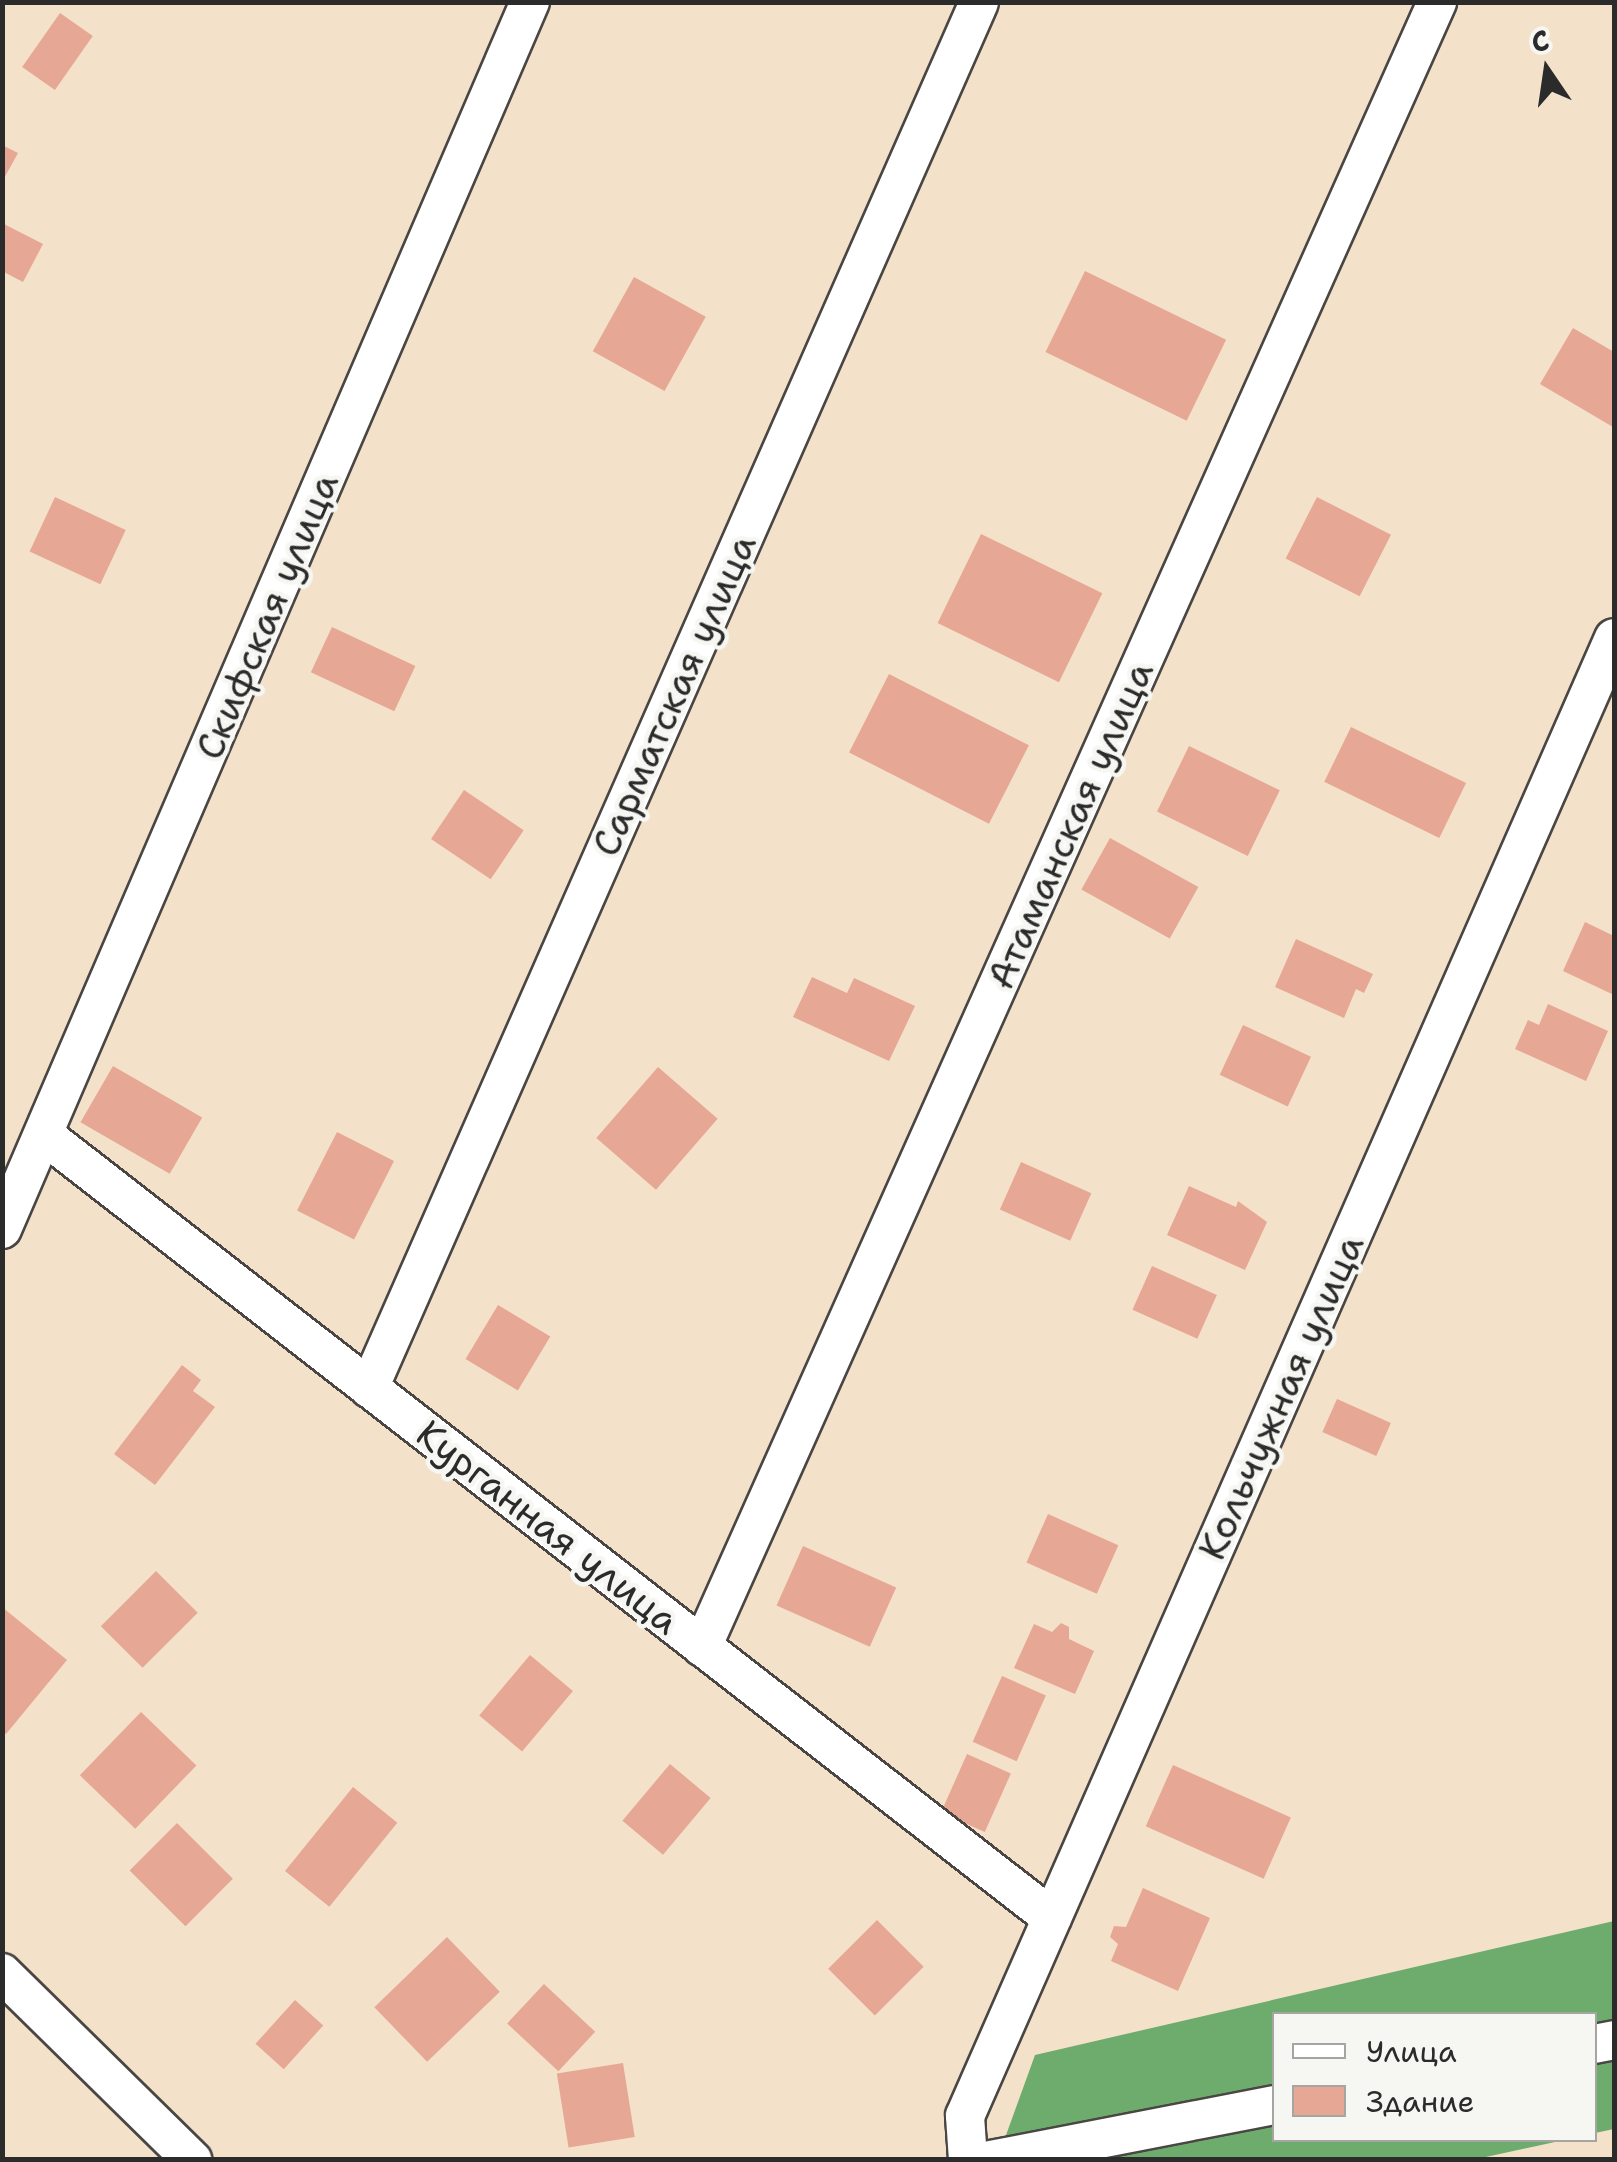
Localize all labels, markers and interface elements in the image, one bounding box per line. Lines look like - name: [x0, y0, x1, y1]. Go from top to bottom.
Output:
- north arrow: [1497, 20, 1597, 120]
- text: С: [1528, 20, 1553, 61]
- street label: Скифская улица: [186, 466, 348, 766]
- street label: Сарматская улица: [582, 527, 766, 863]
- street label: Атаманская улица: [977, 654, 1163, 996]
- street label: Кольчужная улица: [1189, 1227, 1373, 1567]
- street label: Курганная улица: [408, 1410, 688, 1644]
- legend: [1272, 2012, 1597, 2142]
- text: Улица: [1366, 2031, 1457, 2072]
- text: Здание: [1366, 2081, 1475, 2122]

